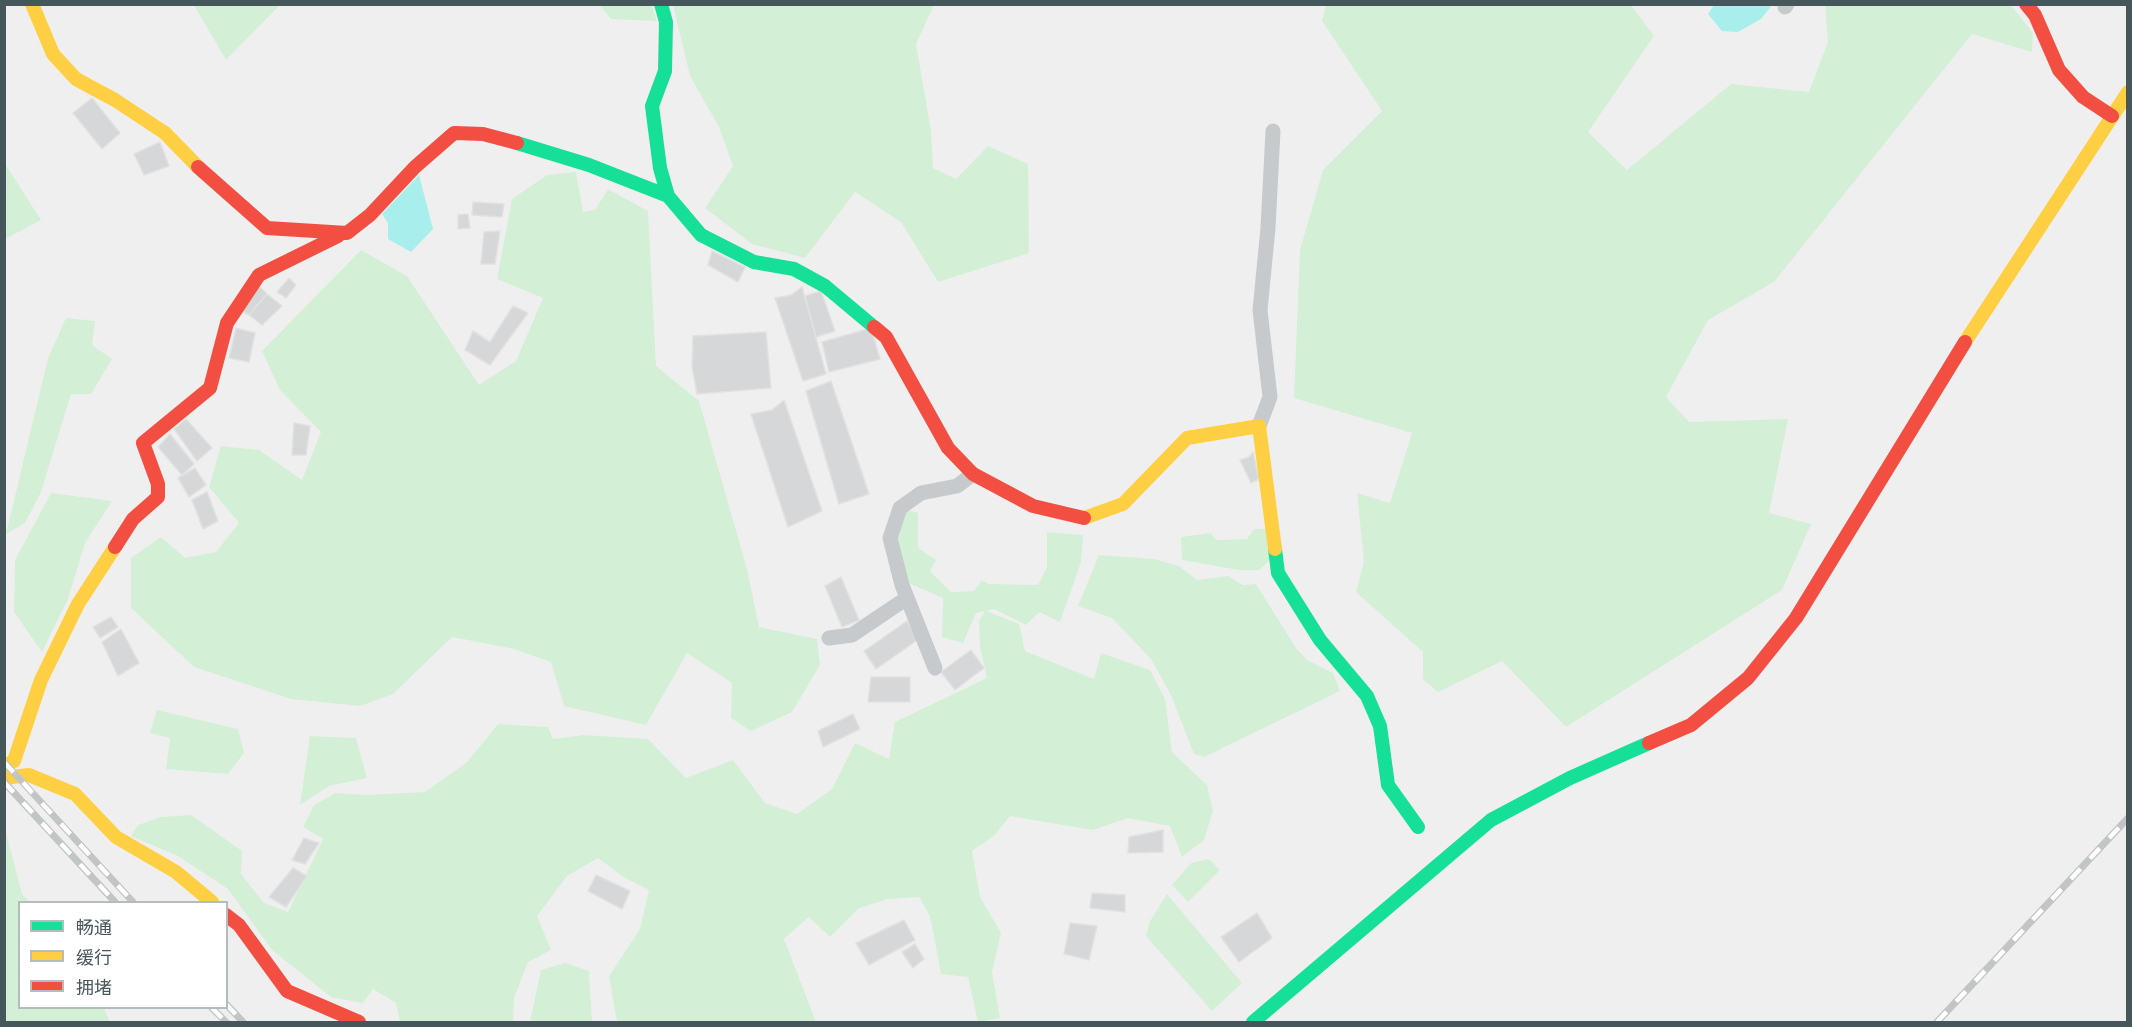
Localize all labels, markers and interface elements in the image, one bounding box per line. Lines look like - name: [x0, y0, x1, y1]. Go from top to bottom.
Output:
- legend: [18, 901, 228, 1009]
- text: 畅通: [76, 915, 112, 939]
- text: 缓行: [76, 945, 112, 969]
- text: 拥堵: [76, 975, 112, 999]

